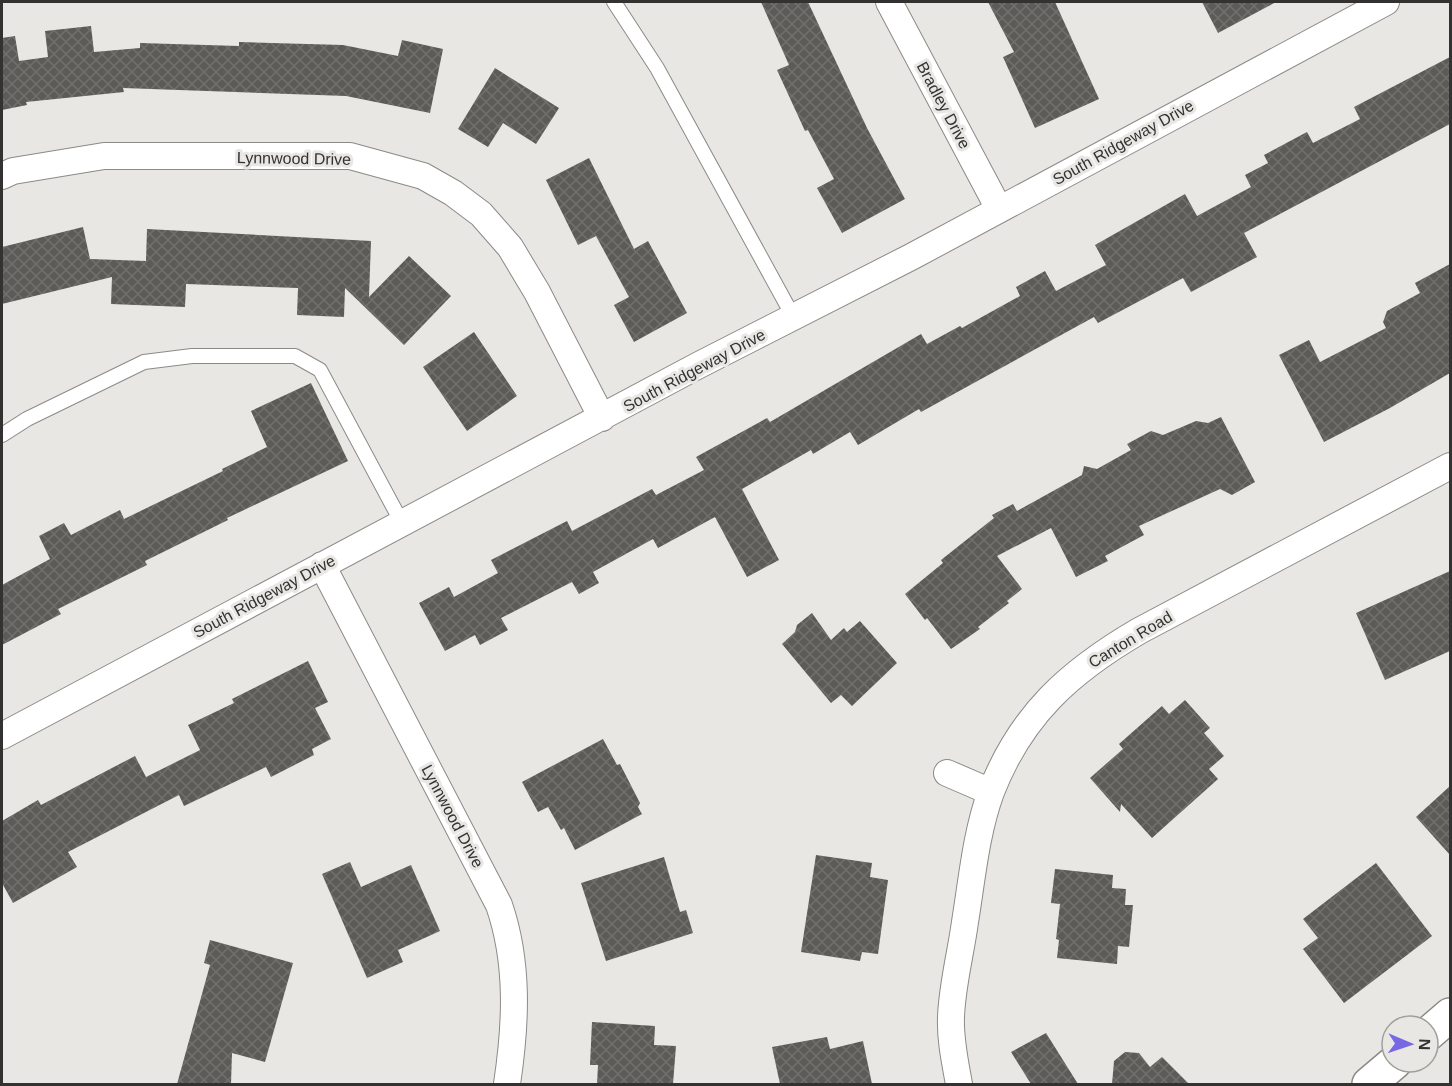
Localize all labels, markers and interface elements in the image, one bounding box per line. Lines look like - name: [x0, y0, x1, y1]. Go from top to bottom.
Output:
- street label: Bradley Drive: [914, 59, 974, 152]
- street label: South Ridgeway Drive: [1050, 97, 1197, 188]
- street label: Lynnwood Drive: [237, 149, 351, 168]
- street label: South Ridgeway Drive: [620, 326, 768, 415]
- street label: South Ridgeway Drive: [190, 552, 338, 641]
- street label: Canton Road: [1085, 608, 1175, 671]
- street label: Lynnwood Drive: [418, 762, 487, 871]
- north arrow: [1380, 1014, 1440, 1074]
- text: N: [1416, 1038, 1433, 1051]

